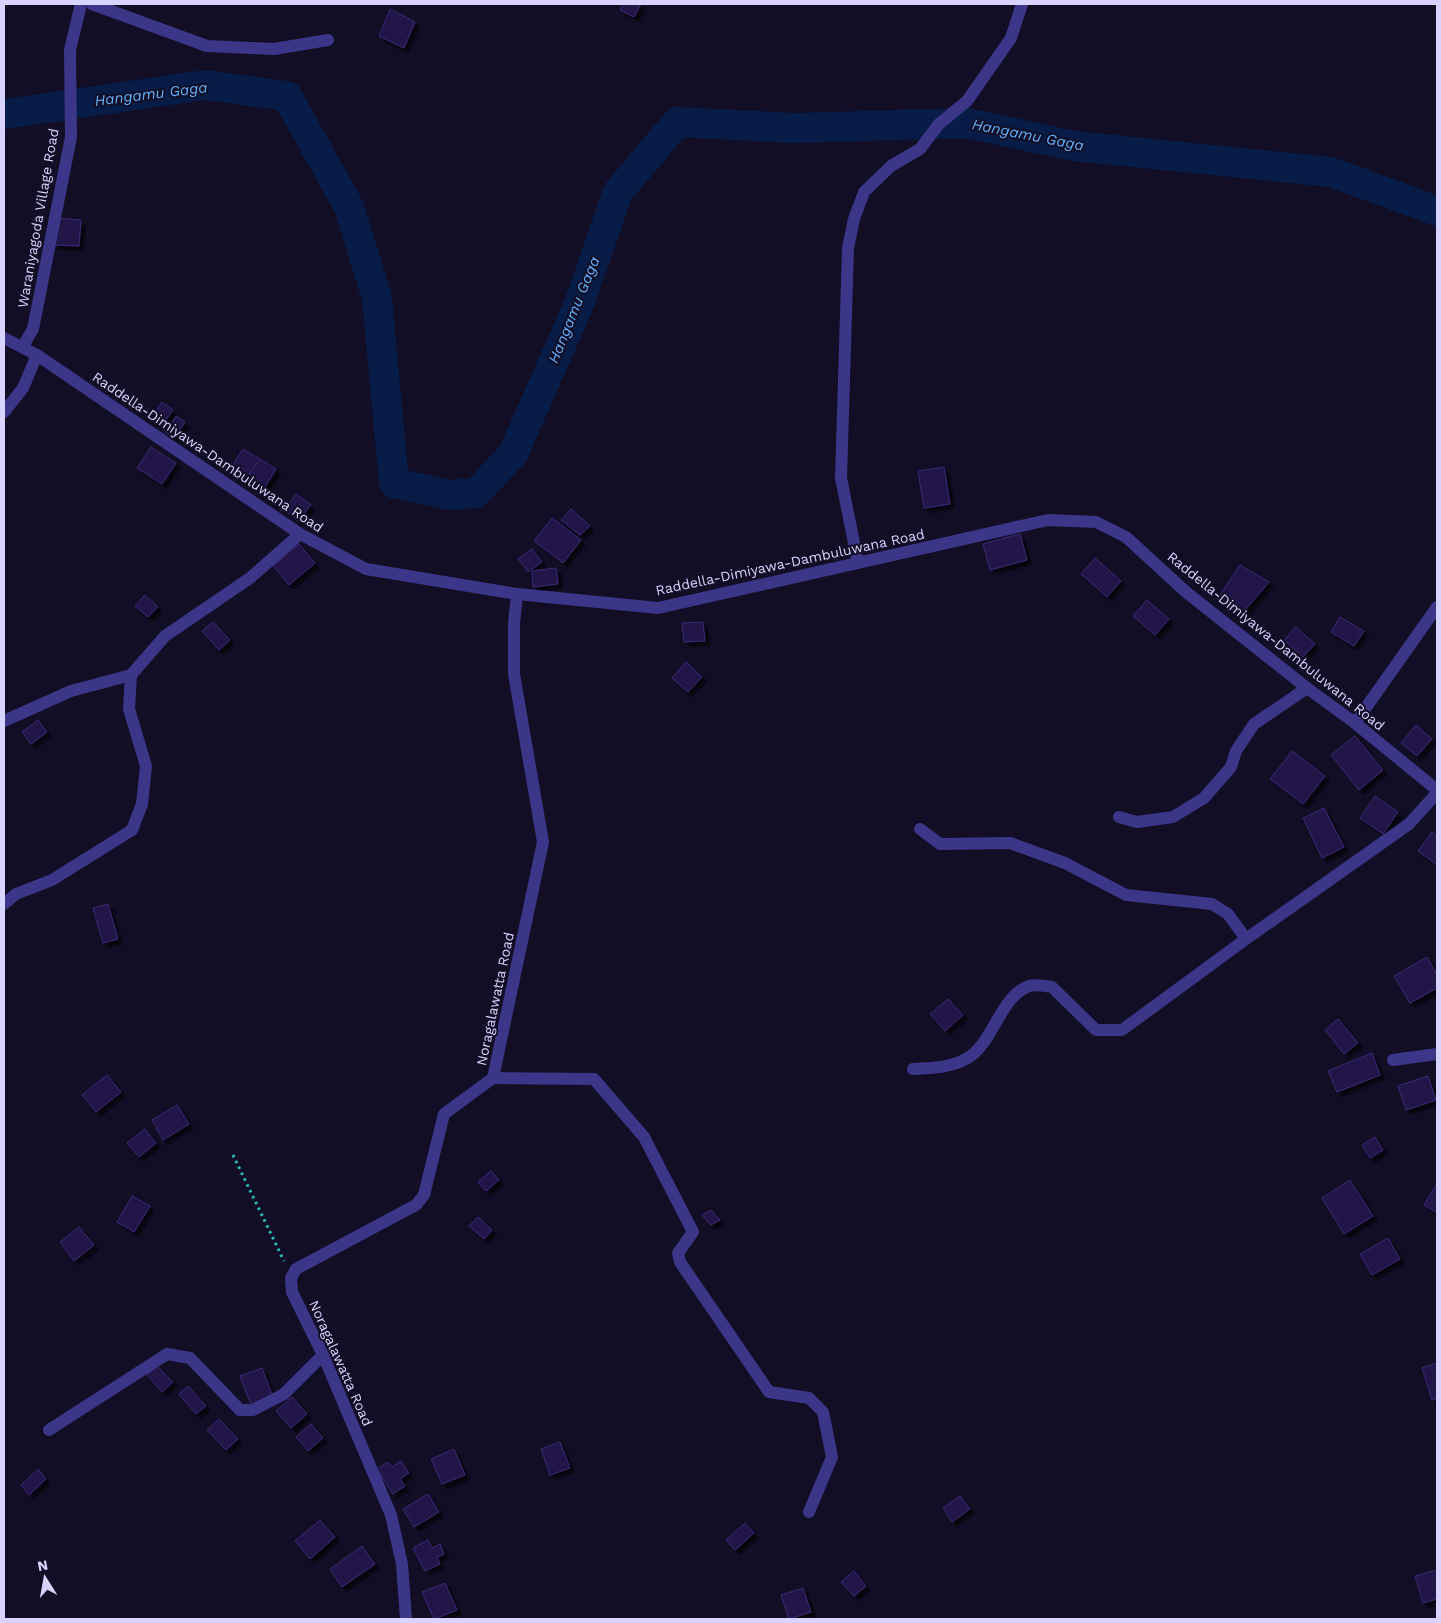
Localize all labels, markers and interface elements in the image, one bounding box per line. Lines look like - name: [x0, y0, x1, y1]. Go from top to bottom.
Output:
- water label: Hangamu Gaga: [94, 78, 208, 110]
- water label: Hangamu Gaga: [971, 115, 1085, 155]
- street label: Waraniyagoda Village Road: [14, 127, 62, 309]
- water label: Hangamu Gaga: [544, 254, 604, 366]
- street label: Raddella-Dimiyawa-Dambuluwana Road: [90, 369, 326, 535]
- street label: Raddella-Dimiyawa-Dambuluwana Road: [654, 526, 926, 598]
- street label: Raddella-Dimiyawa-Dambuluwana Road: [1164, 548, 1388, 734]
- street label: Noragalawatta Road: [473, 931, 517, 1067]
- street label: Noragalawatta Road: [306, 1298, 376, 1428]
- north arrow: [20, 1553, 70, 1603]
- text: N: [36, 1556, 49, 1574]

